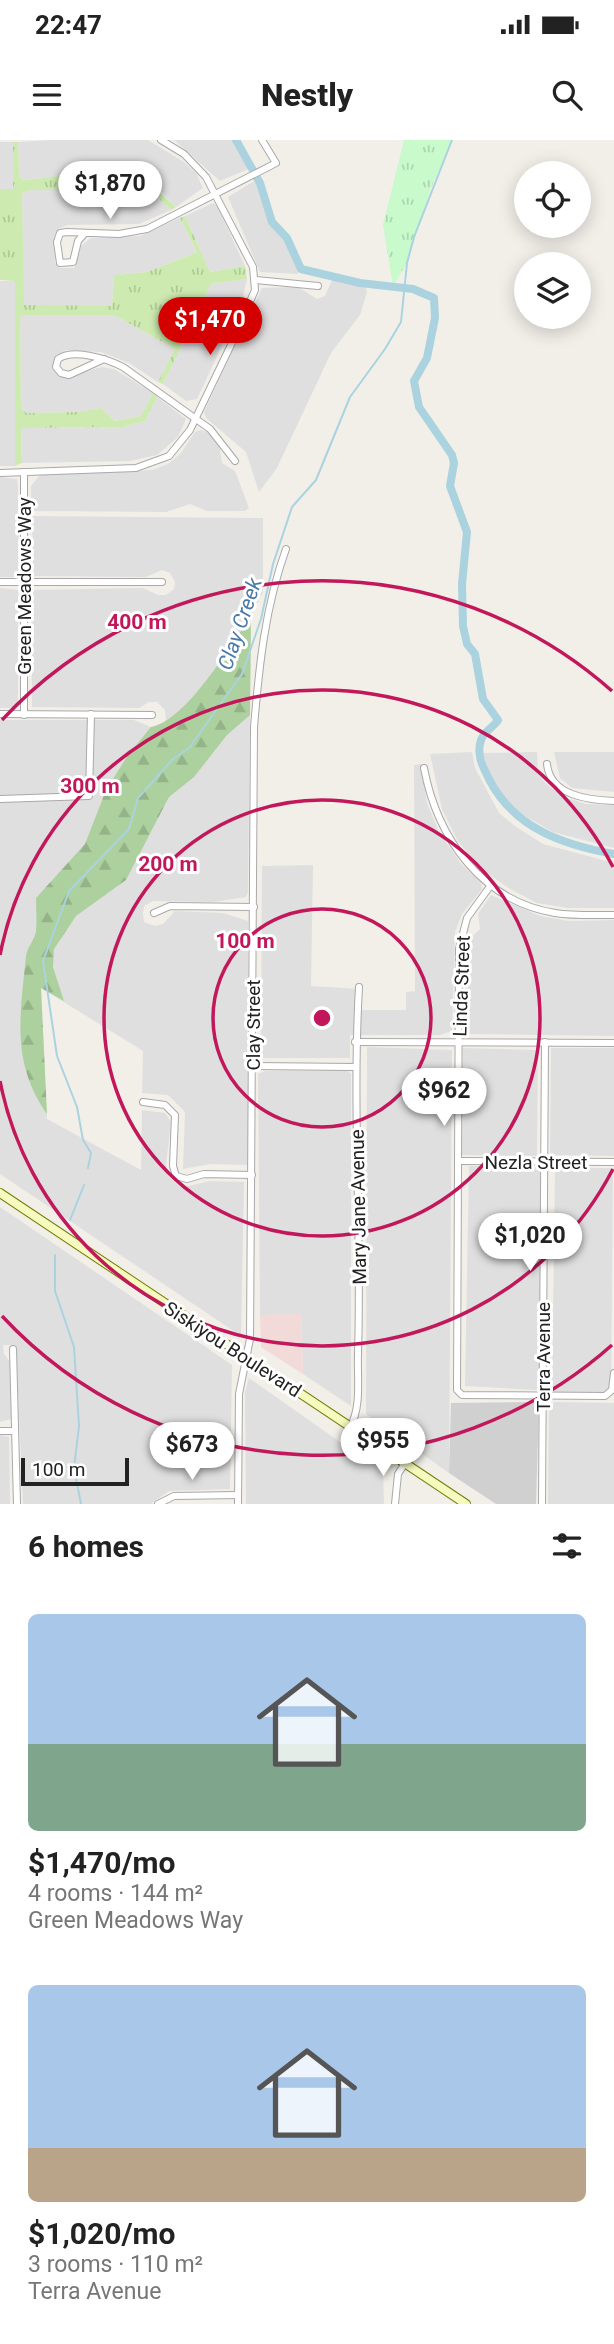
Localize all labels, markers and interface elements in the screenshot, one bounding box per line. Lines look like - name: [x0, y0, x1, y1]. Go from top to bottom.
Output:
- text: 22:47: [35, 10, 102, 40]
- icon: menu: [28, 76, 66, 114]
- text: Nestly: [261, 76, 353, 114]
- icon: search: [548, 76, 586, 114]
- map controls: [514, 161, 591, 329]
- button: locate: [514, 161, 591, 238]
- pin: $1,870: [53, 162, 167, 221]
- text: $1,870: [74, 170, 146, 197]
- button: layers: [514, 252, 591, 329]
- pin: $1,470: [153, 298, 267, 357]
- text: $1,470: [174, 306, 246, 333]
- street label: Green Meadows Way: [13, 497, 36, 675]
- water label: Clay Creek: [213, 574, 267, 673]
- text: 400 m: [107, 610, 167, 634]
- text: 300 m: [60, 774, 120, 798]
- text: 200 m: [138, 852, 198, 876]
- text: 100 m: [215, 929, 275, 953]
- street label: Linda Street: [448, 935, 475, 1037]
- street label: Clay Street: [242, 979, 265, 1071]
- centre of rings: [310, 1006, 334, 1030]
- pin: $962: [403, 1068, 485, 1128]
- text: $962: [418, 1077, 470, 1104]
- street label: Mary Jane Avenue: [346, 1129, 371, 1285]
- street label: Nezla Street: [485, 1151, 587, 1174]
- pin: $1,020: [473, 1214, 587, 1273]
- text: $1,020: [494, 1222, 566, 1249]
- street label: Siskiyou Boulevard: [160, 1296, 306, 1402]
- street label: Terra Avenue: [532, 1302, 555, 1412]
- pin: $955: [342, 1418, 424, 1478]
- pin: $673: [151, 1422, 233, 1482]
- text: $955: [357, 1427, 409, 1454]
- text: $673: [166, 1431, 218, 1458]
- scale bar: [21, 1455, 130, 1487]
- text: 100 m: [32, 1458, 85, 1481]
- icon: filters: [548, 1527, 586, 1565]
- text: 6 homes: [28, 1529, 144, 1564]
- icon: home: [244, 1659, 370, 1785]
- text: $1,470/mo: [28, 1845, 176, 1880]
- text: 4 rooms · 144 m²: [28, 1880, 203, 1907]
- text: Green Meadows Way: [28, 1907, 243, 1934]
- icon: home: [244, 2030, 370, 2156]
- text: $1,020/mo: [28, 2216, 176, 2251]
- text: 3 rooms · 110 m²: [28, 2251, 203, 2278]
- text: Terra Avenue: [28, 2278, 161, 2305]

